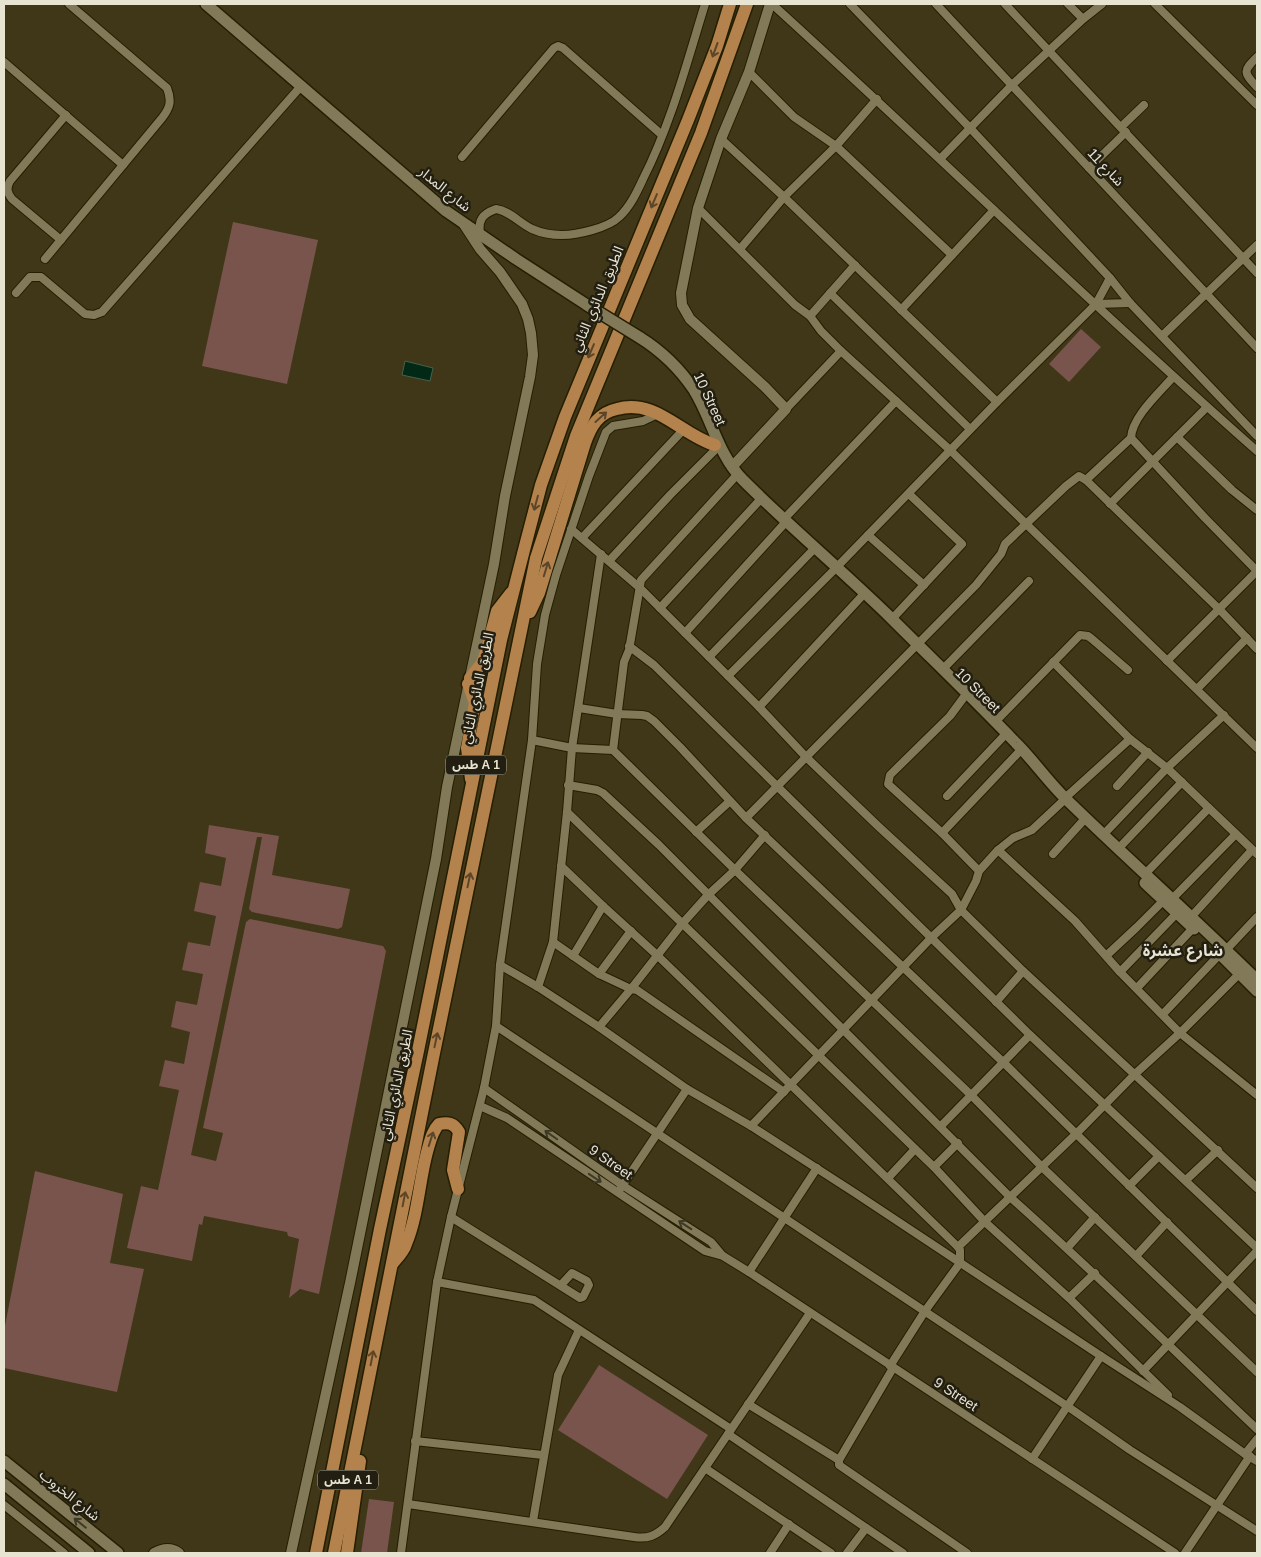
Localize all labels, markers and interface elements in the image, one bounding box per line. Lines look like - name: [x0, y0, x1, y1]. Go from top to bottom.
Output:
- one-way arrow: [710, 42, 719, 57]
- street label: شارع 11: [1082, 145, 1127, 191]
- street label: شارع المدار: [413, 163, 474, 217]
- one-way arrow: [649, 193, 659, 208]
- street label: الطريق الدائري الثاني: [567, 244, 630, 356]
- one-way arrow: [586, 343, 595, 358]
- street label: 10 Street: [691, 370, 729, 428]
- one-way arrow: [594, 411, 607, 423]
- one-way arrow: [531, 495, 541, 511]
- one-way arrow: [542, 561, 552, 577]
- street label: الطريق الدائري الثاني: [457, 631, 500, 746]
- street label: 10 Street: [952, 664, 1004, 716]
- road number: طس A 1: [446, 756, 506, 774]
- one-way arrow: [465, 873, 475, 889]
- district label: شارع عشرة: [1143, 942, 1223, 962]
- street label: الطريق الدائري الثاني: [376, 1028, 419, 1143]
- one-way arrow: [432, 1032, 442, 1048]
- one-way arrow: [544, 1130, 558, 1140]
- one-way arrow: [427, 1132, 436, 1148]
- street label: 9 Street: [586, 1141, 636, 1183]
- one-way arrow: [588, 1173, 602, 1183]
- one-way arrow: [400, 1191, 409, 1207]
- one-way arrow: [679, 1220, 693, 1230]
- one-way arrow: [368, 1351, 377, 1367]
- street label: 9 Street: [931, 1374, 981, 1414]
- street label: شارع الخروب: [35, 1466, 103, 1526]
- road number: طس A 1: [318, 1470, 378, 1490]
- one-way arrow: [74, 1517, 87, 1528]

